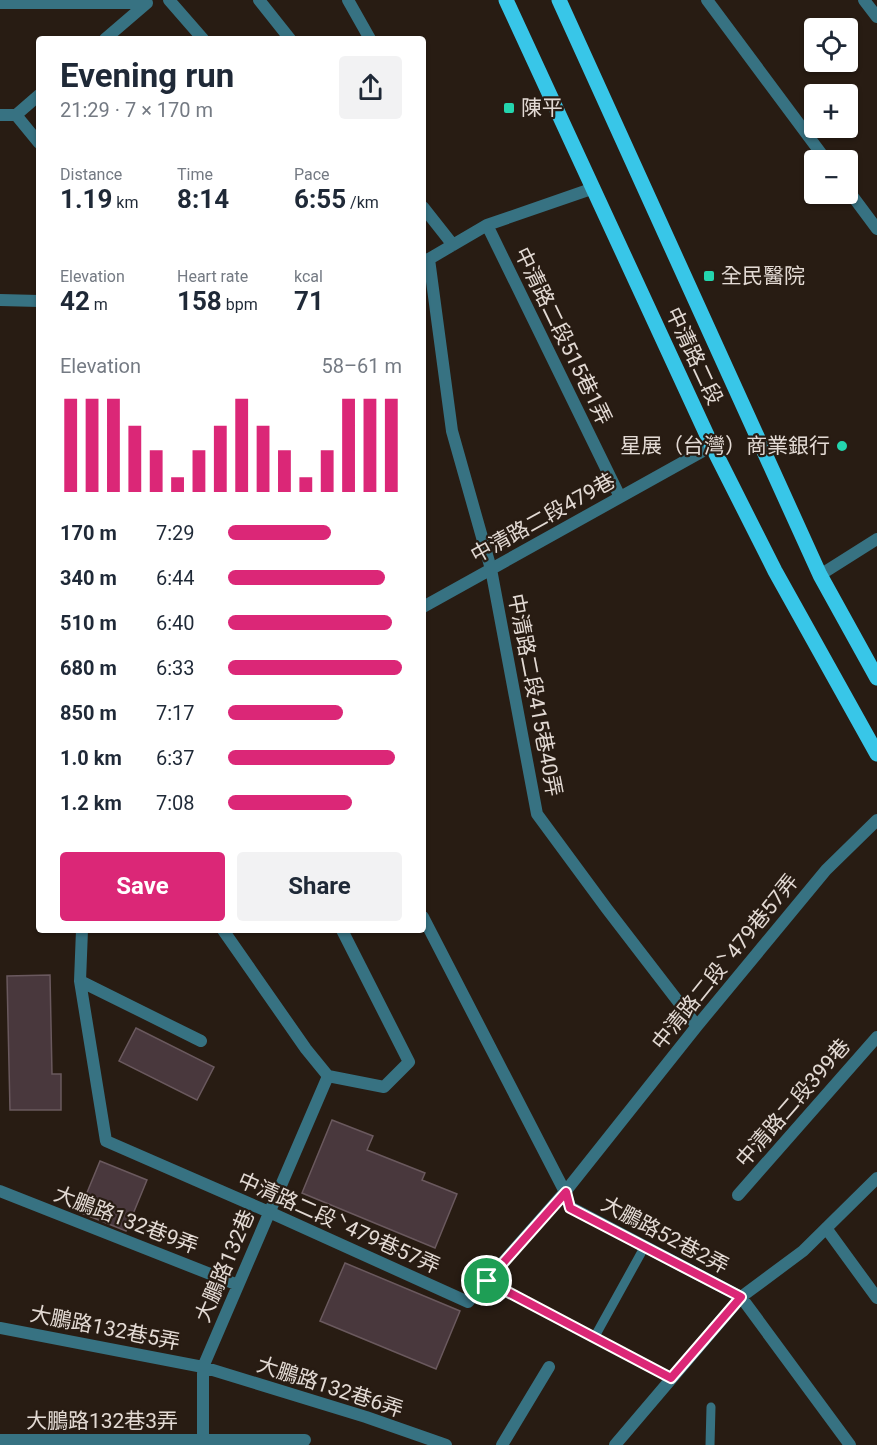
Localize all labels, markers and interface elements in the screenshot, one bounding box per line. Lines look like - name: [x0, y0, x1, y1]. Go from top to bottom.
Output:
- map controls: [804, 18, 858, 204]
- button: locate: [804, 18, 858, 72]
- text: Evening run: [60, 56, 234, 95]
- button: share: [339, 56, 402, 119]
- button: +: [804, 84, 858, 138]
- place label: 陳平: [521, 96, 563, 120]
- text: 21:29 · 7 × 170 m: [60, 98, 213, 122]
- marker: 陳平: [502, 101, 516, 115]
- button: −: [804, 150, 858, 204]
- text: Distance: [60, 165, 122, 184]
- text: Time: [177, 165, 213, 184]
- text: Pace: [294, 165, 330, 184]
- text: 1.19: [60, 184, 112, 214]
- text: 8:14: [177, 184, 229, 214]
- text: 6:55: [294, 184, 346, 214]
- text: km: [112, 193, 138, 212]
- text: /km: [346, 193, 379, 212]
- street label: 中清路二段515巷1弄: [510, 243, 616, 429]
- place label: 全民醫院: [721, 264, 805, 288]
- text: Elevation: [60, 267, 125, 286]
- text: Heart rate: [177, 267, 248, 286]
- text: kcal: [294, 267, 323, 286]
- marker: 全民醫院: [702, 269, 716, 283]
- text: 42: [60, 286, 90, 316]
- text: 158: [177, 286, 222, 316]
- text: 71: [294, 286, 324, 316]
- text: m: [90, 295, 108, 314]
- text: bpm: [222, 295, 258, 314]
- street label: 中清路二段: [661, 303, 727, 409]
- text: Elevation: [60, 354, 141, 378]
- text: 58–61 m: [321, 354, 402, 378]
- place label: 星展（台灣）商業銀行: [620, 434, 830, 458]
- marker: 星展（台灣）商業銀行: [835, 439, 849, 453]
- street label: 中清路二段479巷: [467, 468, 619, 568]
- text: 170 m: [60, 521, 117, 545]
- text: 7:29: [156, 521, 195, 545]
- text: 340 m: [60, 566, 117, 590]
- text: 6:44: [156, 566, 195, 590]
- street label: 中清路二段415巷40弄: [504, 592, 566, 798]
- text: 510 m: [60, 611, 117, 635]
- text: 6:40: [156, 611, 195, 635]
- text: 680 m: [60, 656, 117, 680]
- text: 6:33: [156, 656, 195, 680]
- text: 850 m: [60, 701, 117, 725]
- text: 7:17: [156, 701, 195, 725]
- text: 1.0 km: [60, 746, 122, 770]
- text: 6:37: [156, 746, 195, 770]
- text: 1.2 km: [60, 791, 122, 815]
- text: 7:08: [156, 791, 195, 815]
- button: Save: [60, 852, 225, 921]
- button: Share: [237, 852, 402, 921]
- street label: 中清路二段ˋ479巷57弄: [647, 869, 803, 1055]
- street label: 中清路二段399巷: [731, 1034, 855, 1172]
- street label: 中清路二段ˋ479巷57弄: [234, 1168, 444, 1278]
- street label: 大鵬路132巷9弄: [51, 1182, 201, 1258]
- street label: 大鵬路52巷2弄: [597, 1191, 733, 1279]
- street label: 大鵬路132巷: [191, 1206, 259, 1326]
- pin: [461, 1255, 512, 1306]
- icon: arrive: [470, 1264, 503, 1297]
- street label: 大鵬路132巷5弄: [28, 1302, 182, 1354]
- street label: 大鵬路132巷6弄: [254, 1352, 406, 1422]
- street label: 大鵬路132巷3弄: [26, 1409, 178, 1433]

